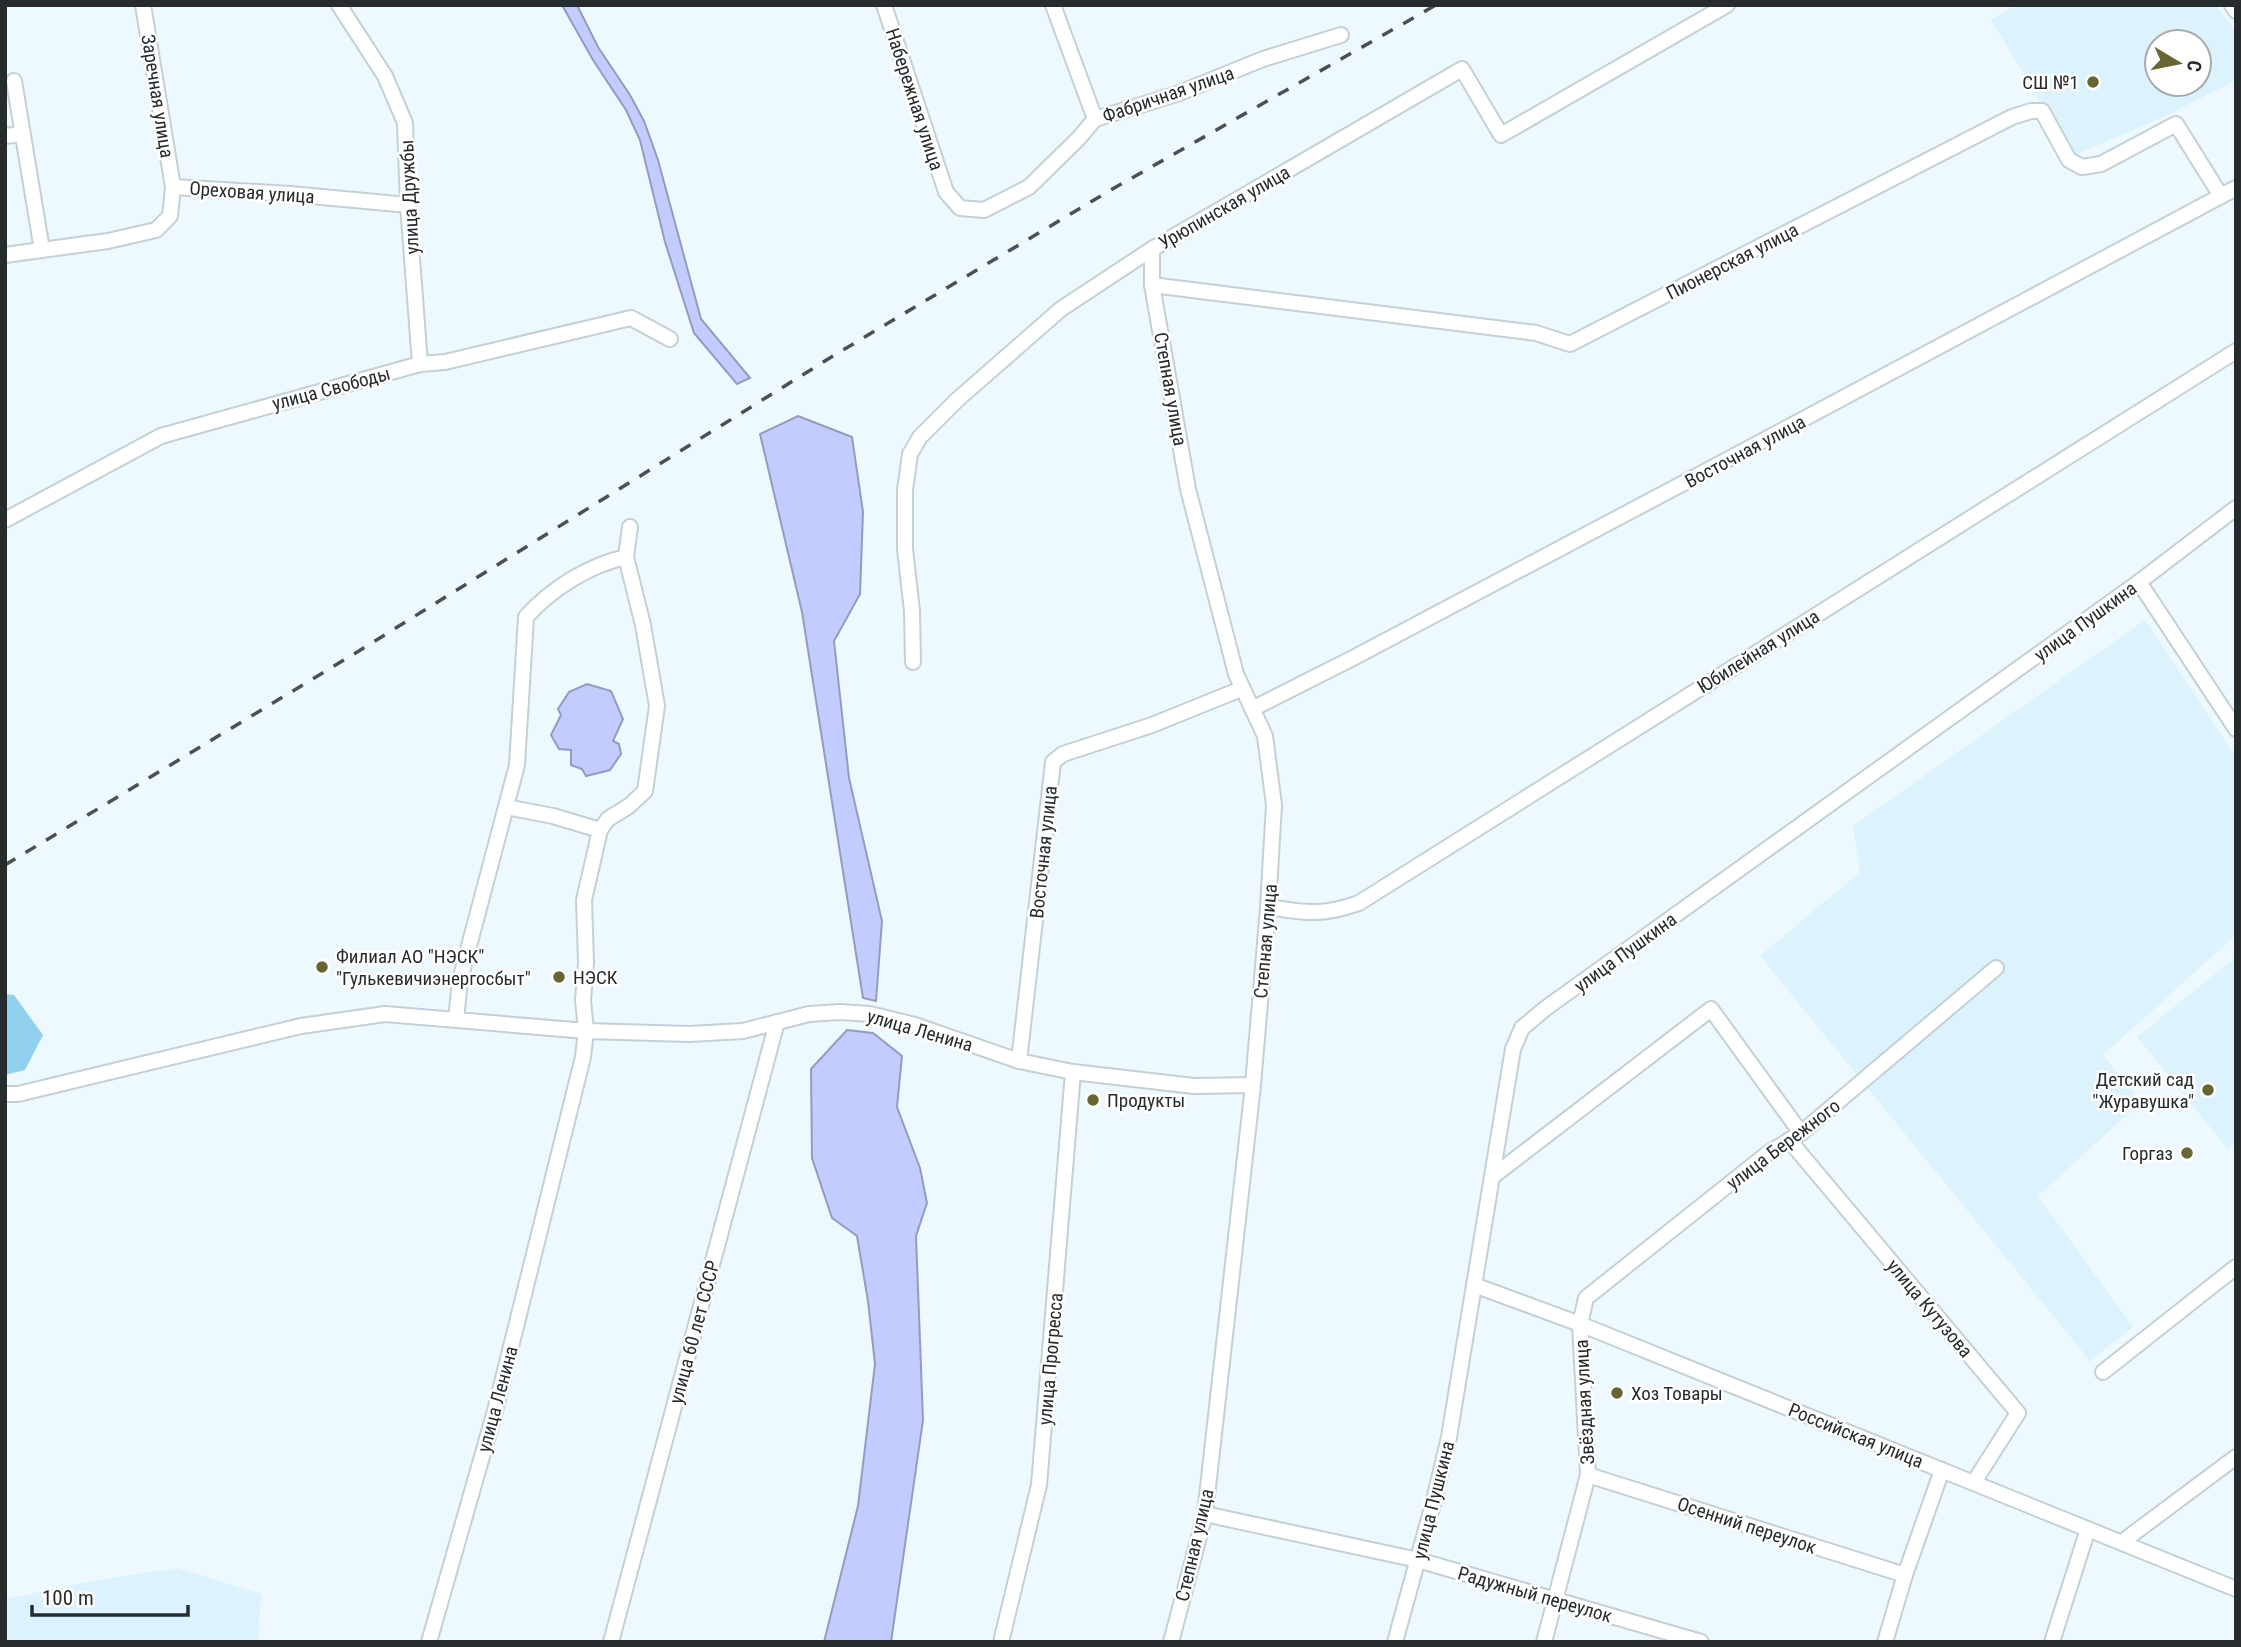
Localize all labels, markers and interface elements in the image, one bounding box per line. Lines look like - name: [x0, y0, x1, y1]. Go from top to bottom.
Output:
- street label: Набережная улица: [881, 25, 948, 173]
- north arrow: [2143, 28, 2213, 98]
- street label: Заречная улица: [136, 33, 179, 159]
- text: С: [2182, 59, 2207, 73]
- street label: Фабричная улица: [1099, 61, 1237, 128]
- place label: СШ №1: [2022, 71, 2079, 94]
- marker: СШ №1: [2085, 74, 2101, 90]
- street label: улица Дружбы: [395, 139, 424, 255]
- street label: Урюпинская улица: [1155, 161, 1294, 254]
- street label: Ореховая улица: [189, 177, 315, 208]
- street label: Пионерская улица: [1662, 218, 1802, 305]
- street label: Степная улица: [1149, 330, 1192, 448]
- street label: улица Свободы: [270, 362, 393, 415]
- street label: Восточная улица: [1681, 410, 1809, 493]
- street label: улица Пушкина: [2030, 577, 2141, 666]
- street label: Юбилейная улица: [1693, 605, 1824, 698]
- street label: Восточная улица: [1025, 785, 1062, 920]
- street label: Степная улица: [1249, 883, 1282, 999]
- street label: улица Пушкина: [1570, 908, 1681, 997]
- place label: Филиал АО "НЭСК" "Гулькевичиэнергосбыт": [336, 945, 531, 990]
- marker: Филиал АО "НЭСК" "Гулькевичиэнергосбыт": [314, 959, 330, 975]
- place label: НЭСК: [573, 966, 618, 989]
- marker: НЭСК: [551, 969, 567, 985]
- street label: улица Ленина: [864, 1004, 975, 1057]
- place label: Детский сад "Журавушка": [2092, 1068, 2194, 1113]
- marker: Детский сад "Журавушка": [2200, 1082, 2216, 1098]
- place label: Продукты: [1107, 1089, 1185, 1112]
- marker: Продукты: [1085, 1092, 1101, 1108]
- street label: улица Бережного: [1722, 1094, 1845, 1195]
- place label: Горгаз: [2122, 1142, 2173, 1165]
- marker: Горгаз: [2179, 1145, 2195, 1161]
- street label: улица Кутузова: [1882, 1254, 1977, 1362]
- street label: улица 60 лет СССР: [664, 1258, 725, 1406]
- street label: улица Прогресса: [1033, 1292, 1068, 1426]
- street label: Звёздная улица: [1570, 1339, 1599, 1465]
- street label: улица Ленина: [472, 1343, 523, 1455]
- place label: Хоз Товары: [1631, 1382, 1723, 1405]
- marker: Хоз Товары: [1609, 1385, 1625, 1401]
- street label: Российская улица: [1785, 1398, 1927, 1473]
- street label: улица Пушкина: [1408, 1439, 1459, 1562]
- street label: Степная улица: [1170, 1487, 1219, 1604]
- street label: Осенний переулок: [1674, 1492, 1819, 1559]
- street label: Радужный переулок: [1455, 1561, 1615, 1628]
- scale bar: [32, 1574, 187, 1618]
- text: 100 m: [42, 1586, 94, 1610]

